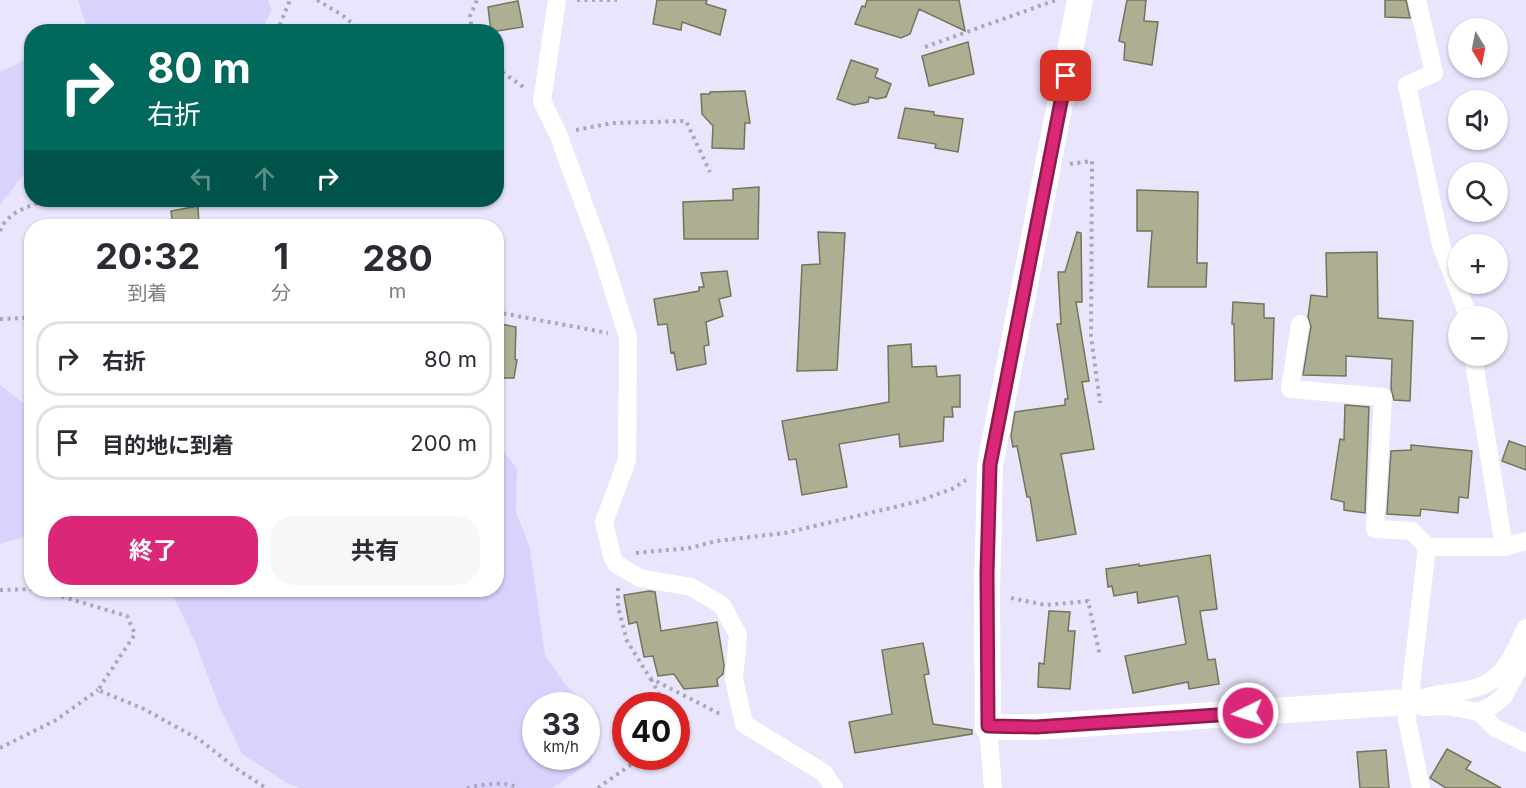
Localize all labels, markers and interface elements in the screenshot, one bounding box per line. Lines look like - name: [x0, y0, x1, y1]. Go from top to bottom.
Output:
- north arrow: [1448, 18, 1508, 78]
- map controls: [1448, 18, 1508, 366]
- text: 80 m: [147, 42, 251, 93]
- icon: right: [48, 48, 126, 126]
- pin: [1040, 50, 1091, 101]
- icon: arrive: [1049, 59, 1082, 92]
- button: sound: [1448, 90, 1508, 150]
- text: 右折: [147, 98, 201, 131]
- icon: left: [185, 162, 218, 195]
- icon: ahead: [248, 162, 281, 195]
- icon: right: [311, 162, 344, 195]
- button: search: [1448, 162, 1508, 222]
- text: 20:32: [95, 234, 200, 278]
- text: 1: [273, 234, 289, 278]
- button: +: [1448, 234, 1508, 294]
- text: 280: [362, 236, 433, 280]
- text: m: [389, 279, 406, 303]
- text: 到着: [128, 281, 168, 305]
- text: 分: [271, 281, 291, 305]
- button: −: [1448, 306, 1508, 366]
- icon: right: [51, 342, 84, 375]
- text: 80 m: [424, 346, 477, 372]
- text: 右折: [102, 348, 146, 374]
- icon: arrive: [51, 426, 84, 459]
- text: 200 m: [410, 430, 477, 456]
- text: 目的地に到着: [102, 432, 234, 458]
- button: 終了: [48, 516, 258, 585]
- button: 共有: [270, 516, 480, 585]
- position arrow: [1216, 681, 1280, 745]
- speed limit sign: 40: [612, 692, 690, 770]
- text: 33: [542, 706, 580, 742]
- text: km/h: [543, 737, 579, 756]

